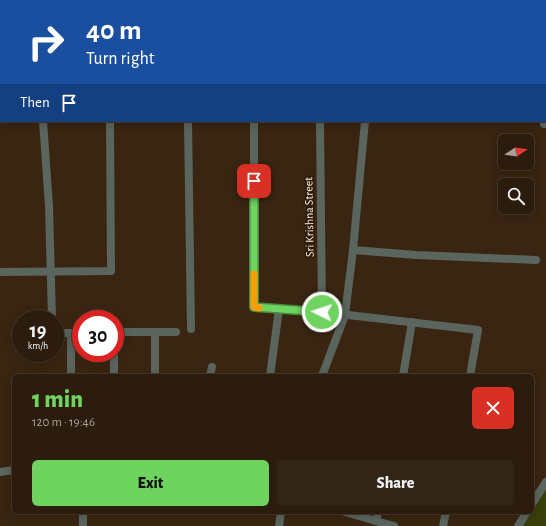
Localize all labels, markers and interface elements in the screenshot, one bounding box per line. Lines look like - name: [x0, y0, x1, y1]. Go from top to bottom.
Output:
- icon: right: [20, 16, 72, 68]
- text: 40 m: [86, 17, 142, 45]
- text: Turn right: [86, 50, 155, 68]
- icon: arrive: [58, 92, 80, 114]
- text: Then: [20, 95, 50, 110]
- north arrow: [498, 134, 534, 170]
- map controls: [498, 134, 534, 214]
- pin: [237, 164, 271, 198]
- icon: arrive: [243, 170, 265, 192]
- street label: Sri Krishna Street: [302, 177, 316, 257]
- button: search: [498, 178, 534, 214]
- position arrow: [301, 291, 343, 333]
- speed limit sign: 30: [72, 310, 124, 362]
- text: 19: [30, 321, 46, 341]
- text: km/h: [28, 341, 48, 351]
- button: close: [472, 387, 514, 429]
- text: 1 min: [32, 388, 83, 412]
- text: 120 m · 19:46: [32, 416, 95, 429]
- button: Exit: [32, 460, 269, 506]
- button: Share: [277, 460, 514, 506]

